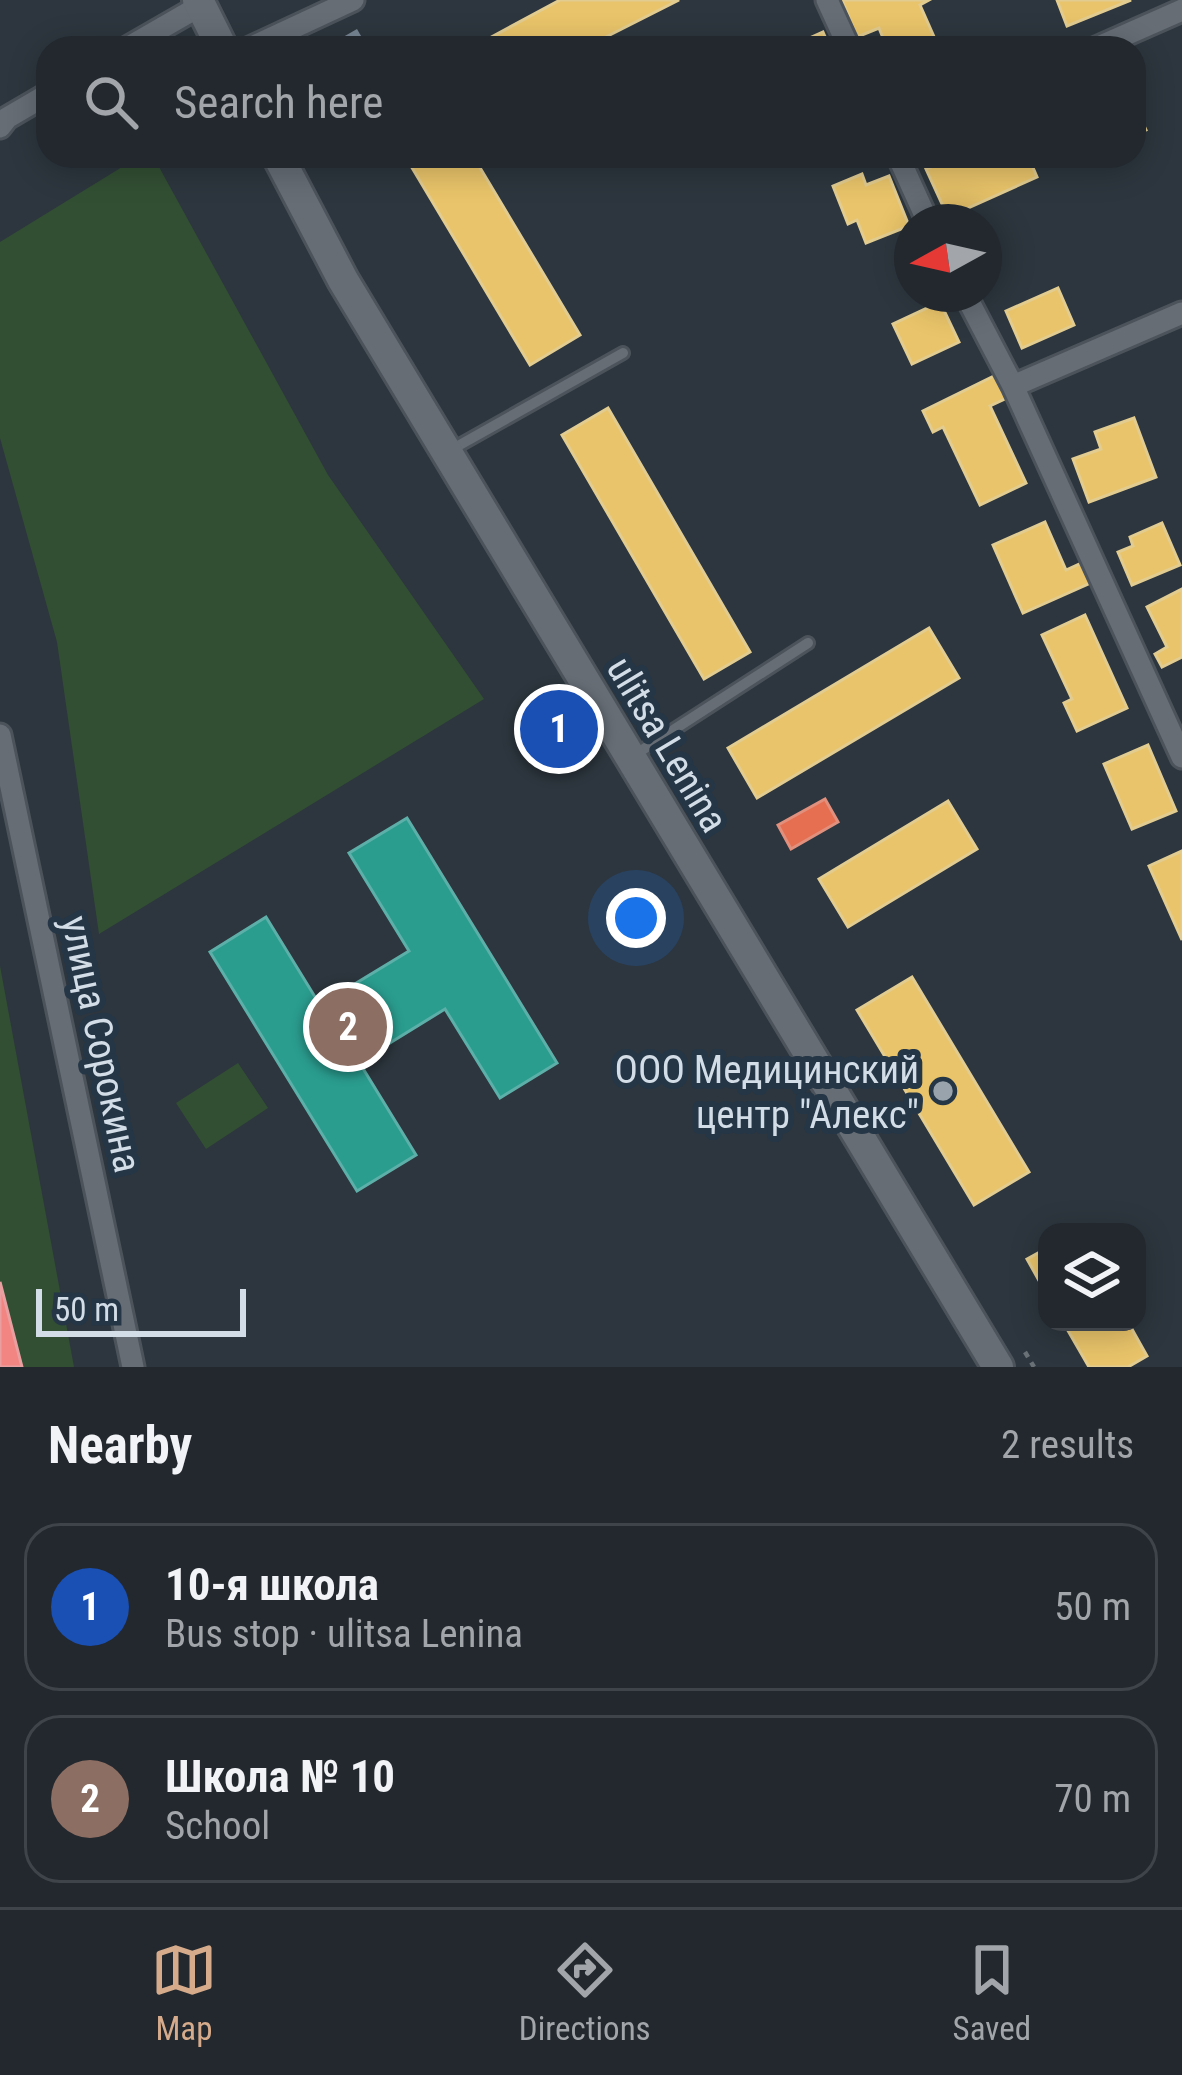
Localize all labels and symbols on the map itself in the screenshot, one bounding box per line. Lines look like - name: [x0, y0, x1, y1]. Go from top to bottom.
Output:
- north arrow: [894, 204, 1002, 312]
- street label: ulitsa Lenina: [597, 649, 737, 840]
- pin: 1: [520, 684, 598, 774]
- your location: [606, 888, 666, 948]
- street label: улица Сорокина: [51, 912, 151, 1177]
- pin: 2: [309, 982, 387, 1072]
- place label: ООО Медицинский центр "Алекс": [615, 1047, 919, 1138]
- marker: ООО Медицинский центр "Алекс": [930, 1078, 956, 1104]
- scale bar: [36, 1283, 246, 1336]

